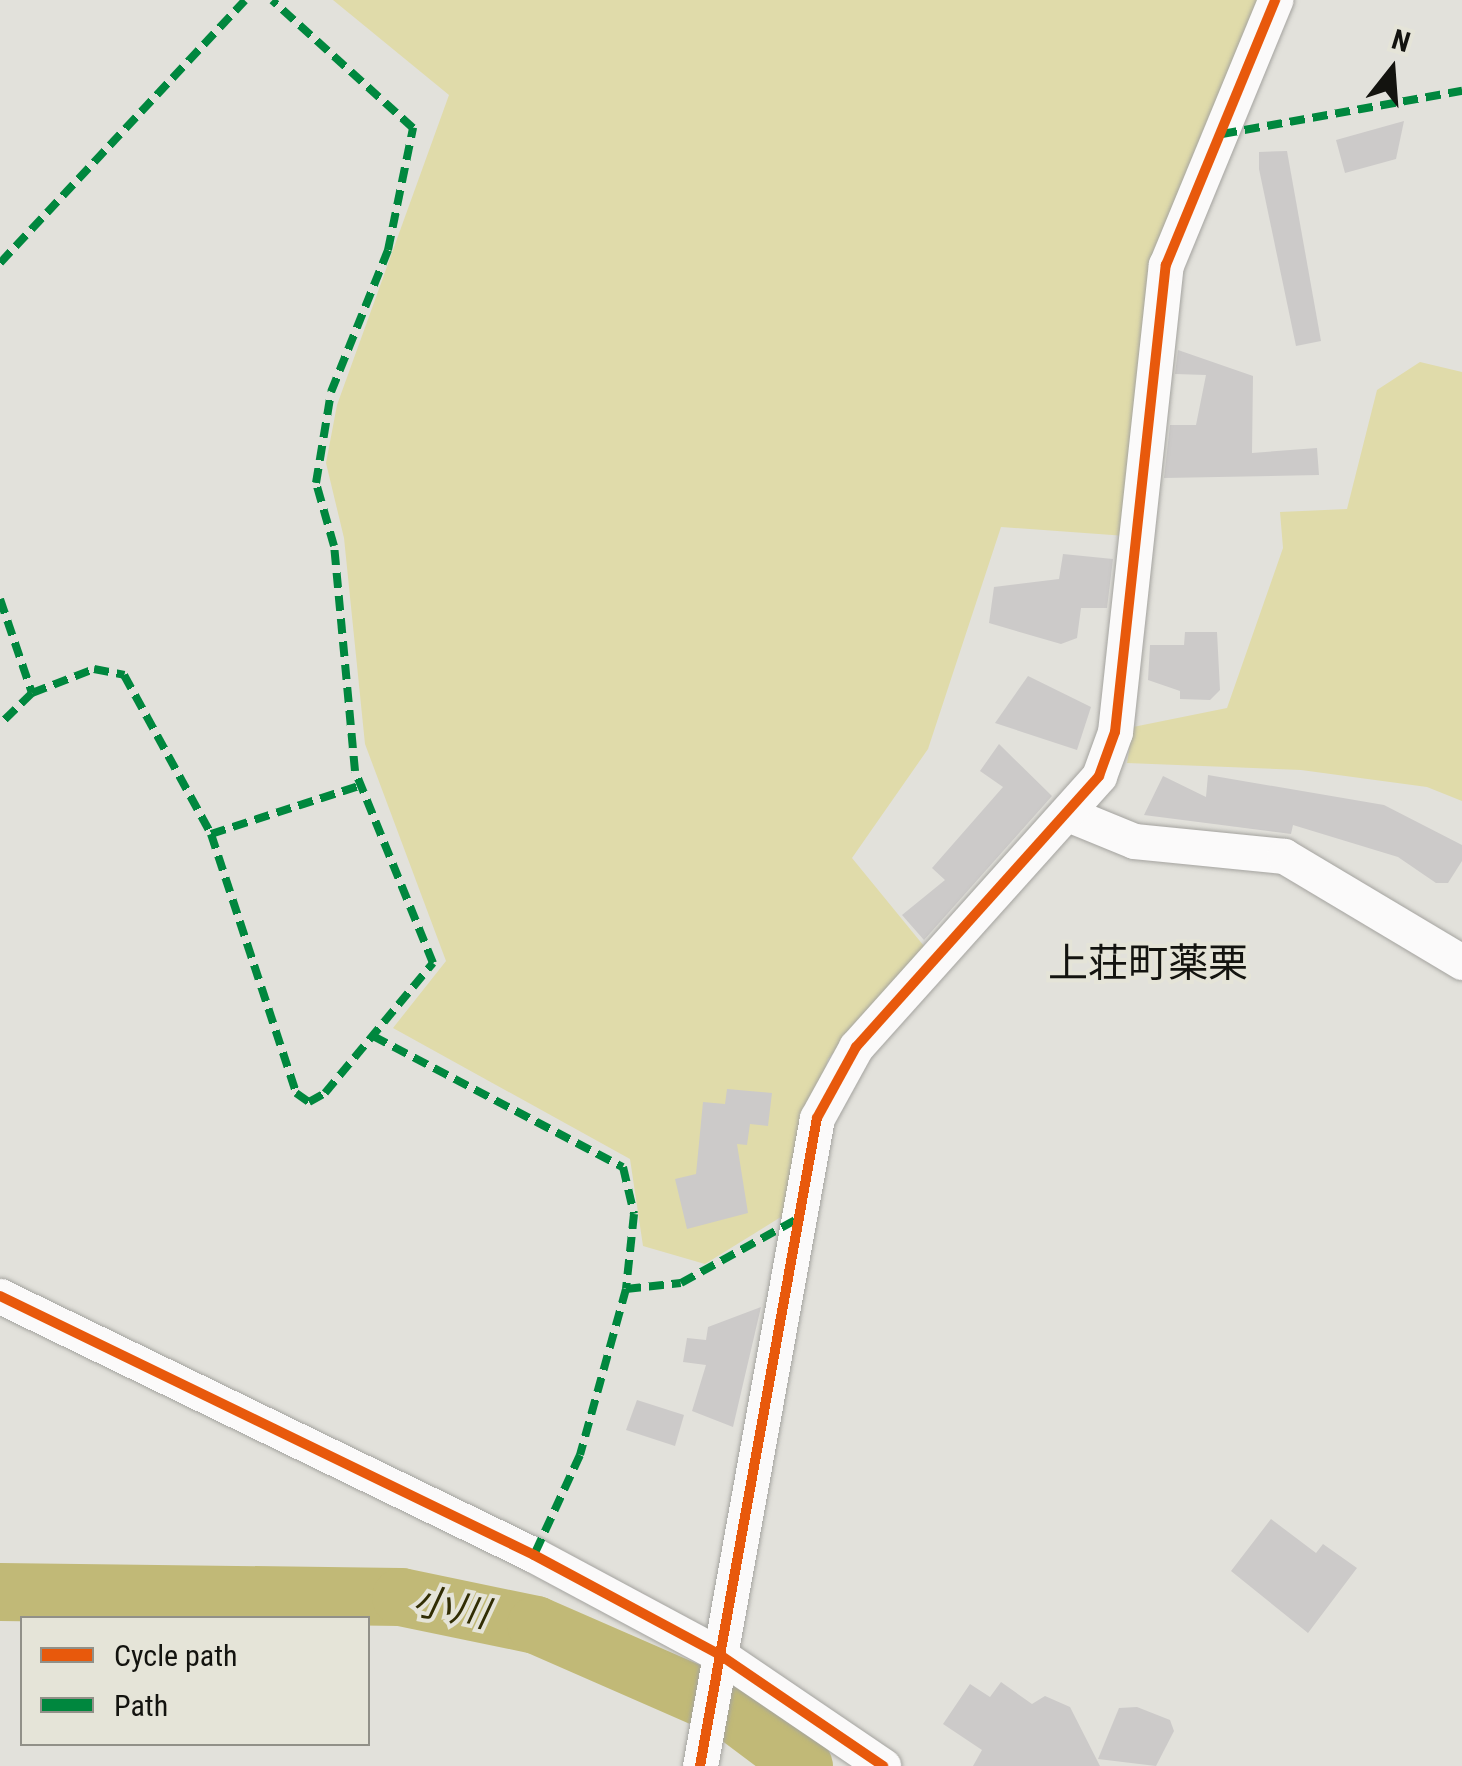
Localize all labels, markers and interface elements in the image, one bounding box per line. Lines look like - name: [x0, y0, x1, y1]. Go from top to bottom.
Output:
- north arrow: [1342, 20, 1442, 120]
- text: N: [1388, 23, 1414, 59]
- district label: 上荘町薬栗: [1048, 940, 1248, 988]
- water label: 小川: [409, 1578, 493, 1638]
- legend: [20, 1616, 370, 1746]
- text: Cycle path: [114, 1638, 238, 1673]
- text: Path: [114, 1688, 168, 1723]

